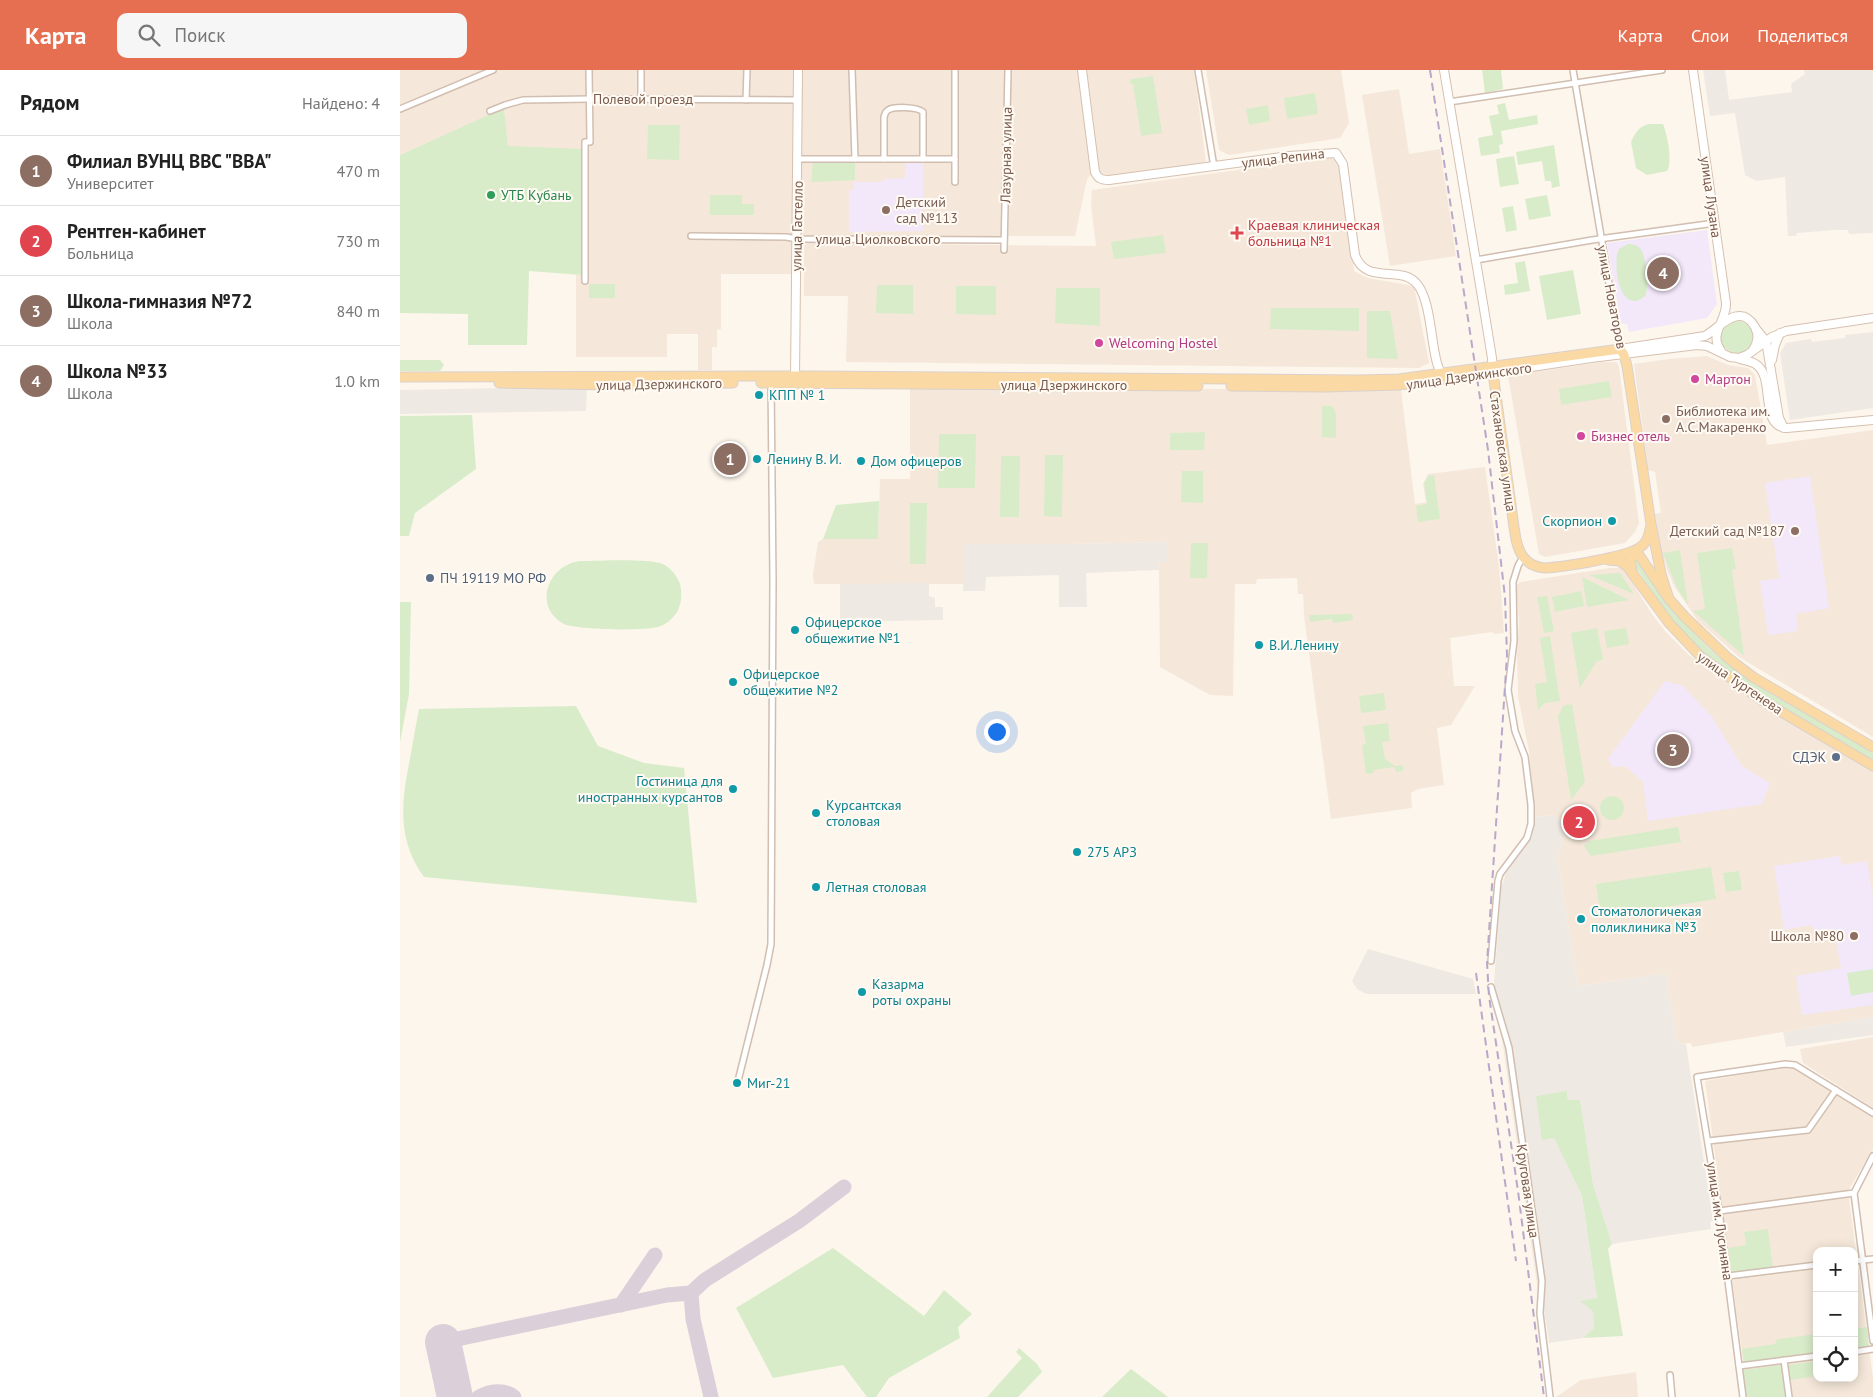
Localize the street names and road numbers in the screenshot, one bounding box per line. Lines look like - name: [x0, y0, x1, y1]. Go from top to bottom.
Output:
- street label: Полевой проезд: [593, 90, 693, 108]
- street label: Лазурная улица: [996, 107, 1016, 204]
- street label: улица Репина: [1240, 144, 1326, 172]
- street label: улица Лузана: [1696, 155, 1726, 239]
- street label: улица Гастелло: [787, 180, 807, 272]
- street label: улица Циолковского: [816, 230, 940, 248]
- street label: улица Новаторов: [1593, 244, 1631, 350]
- street label: улица Дзержинского: [1405, 358, 1533, 394]
- street label: улица Дзержинского: [596, 374, 722, 394]
- street label: улица Дзержинского: [1001, 376, 1127, 394]
- street label: Стахановская улица: [1486, 389, 1520, 513]
- street label: улица Тургенева: [1694, 648, 1786, 718]
- street label: Круговая улица: [1512, 1143, 1544, 1239]
- street label: улица им. Лусиняна: [1703, 1161, 1737, 1281]

